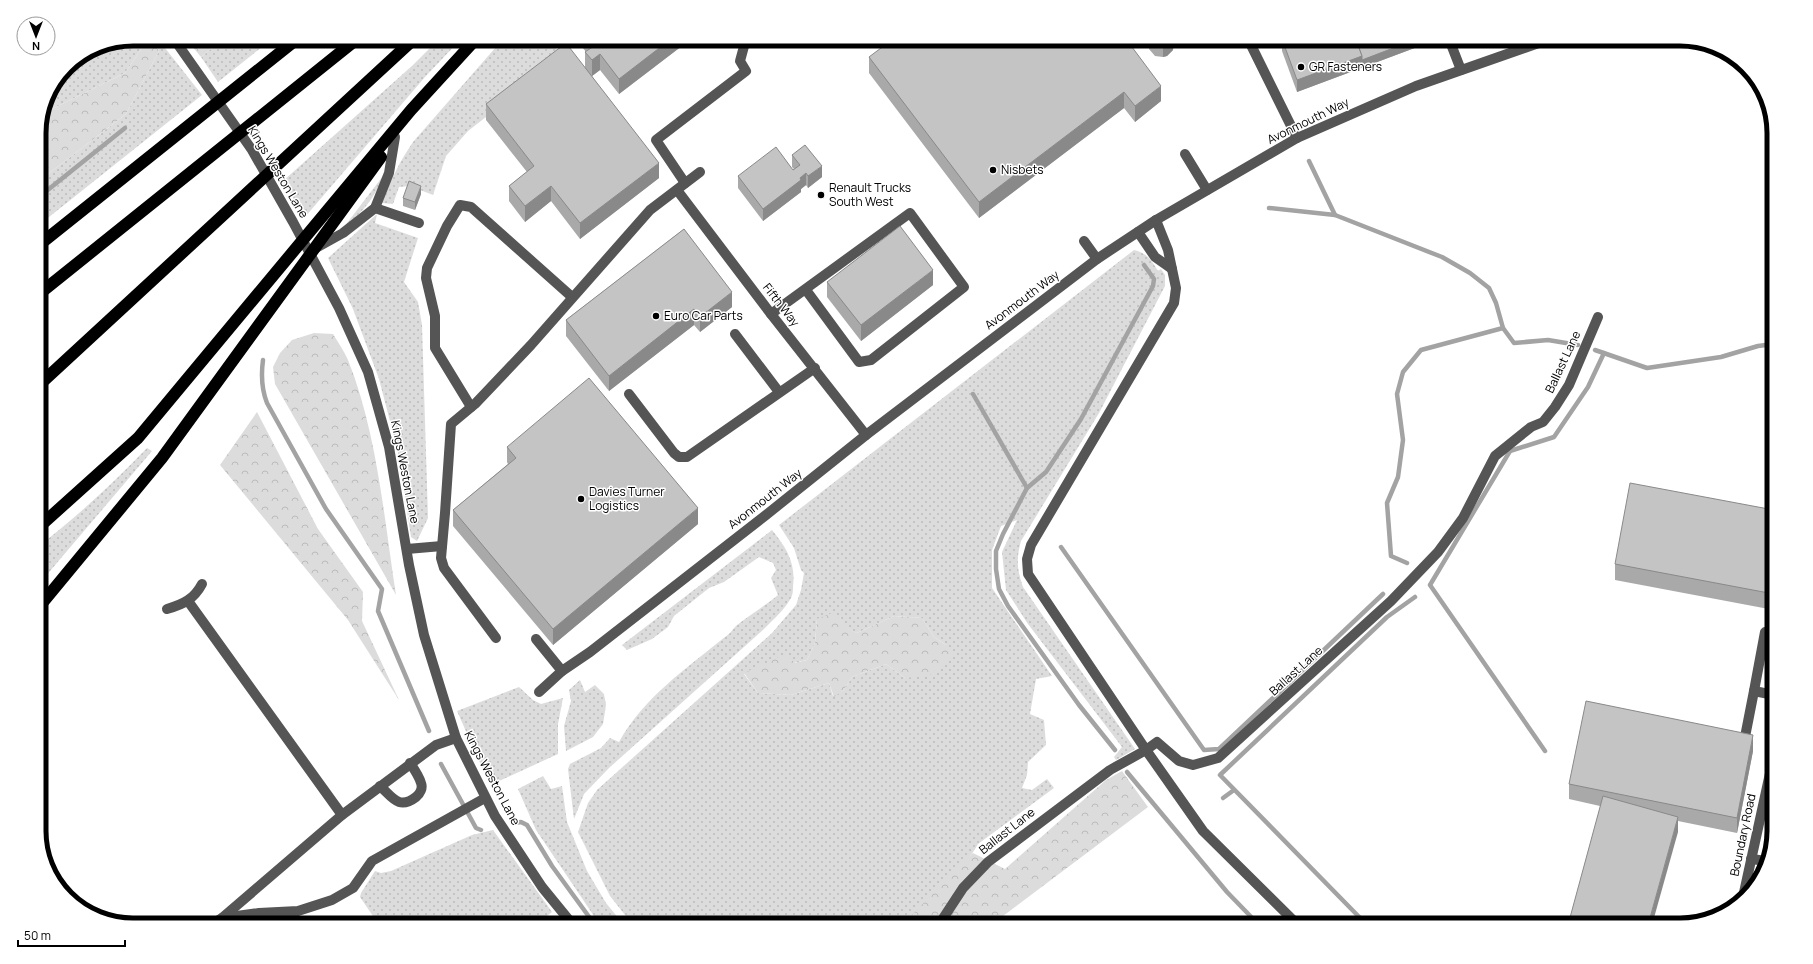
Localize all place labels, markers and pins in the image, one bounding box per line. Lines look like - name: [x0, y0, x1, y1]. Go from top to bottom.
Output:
- place label: GR Fasteners: [1309, 58, 1382, 75]
- marker: GR Fasteners: [1296, 62, 1306, 72]
- place label: Nisbets: [1001, 161, 1044, 178]
- marker: Nisbets: [988, 165, 998, 175]
- place label: Renault Trucks South West: [829, 179, 911, 210]
- marker: Renault Trucks South West: [816, 190, 826, 200]
- place label: Euro Car Parts: [664, 307, 743, 324]
- marker: Euro Car Parts: [651, 311, 661, 321]
- place label: Davies Turner Logistics: [589, 483, 665, 514]
- marker: Davies Turner Logistics: [576, 494, 586, 504]

